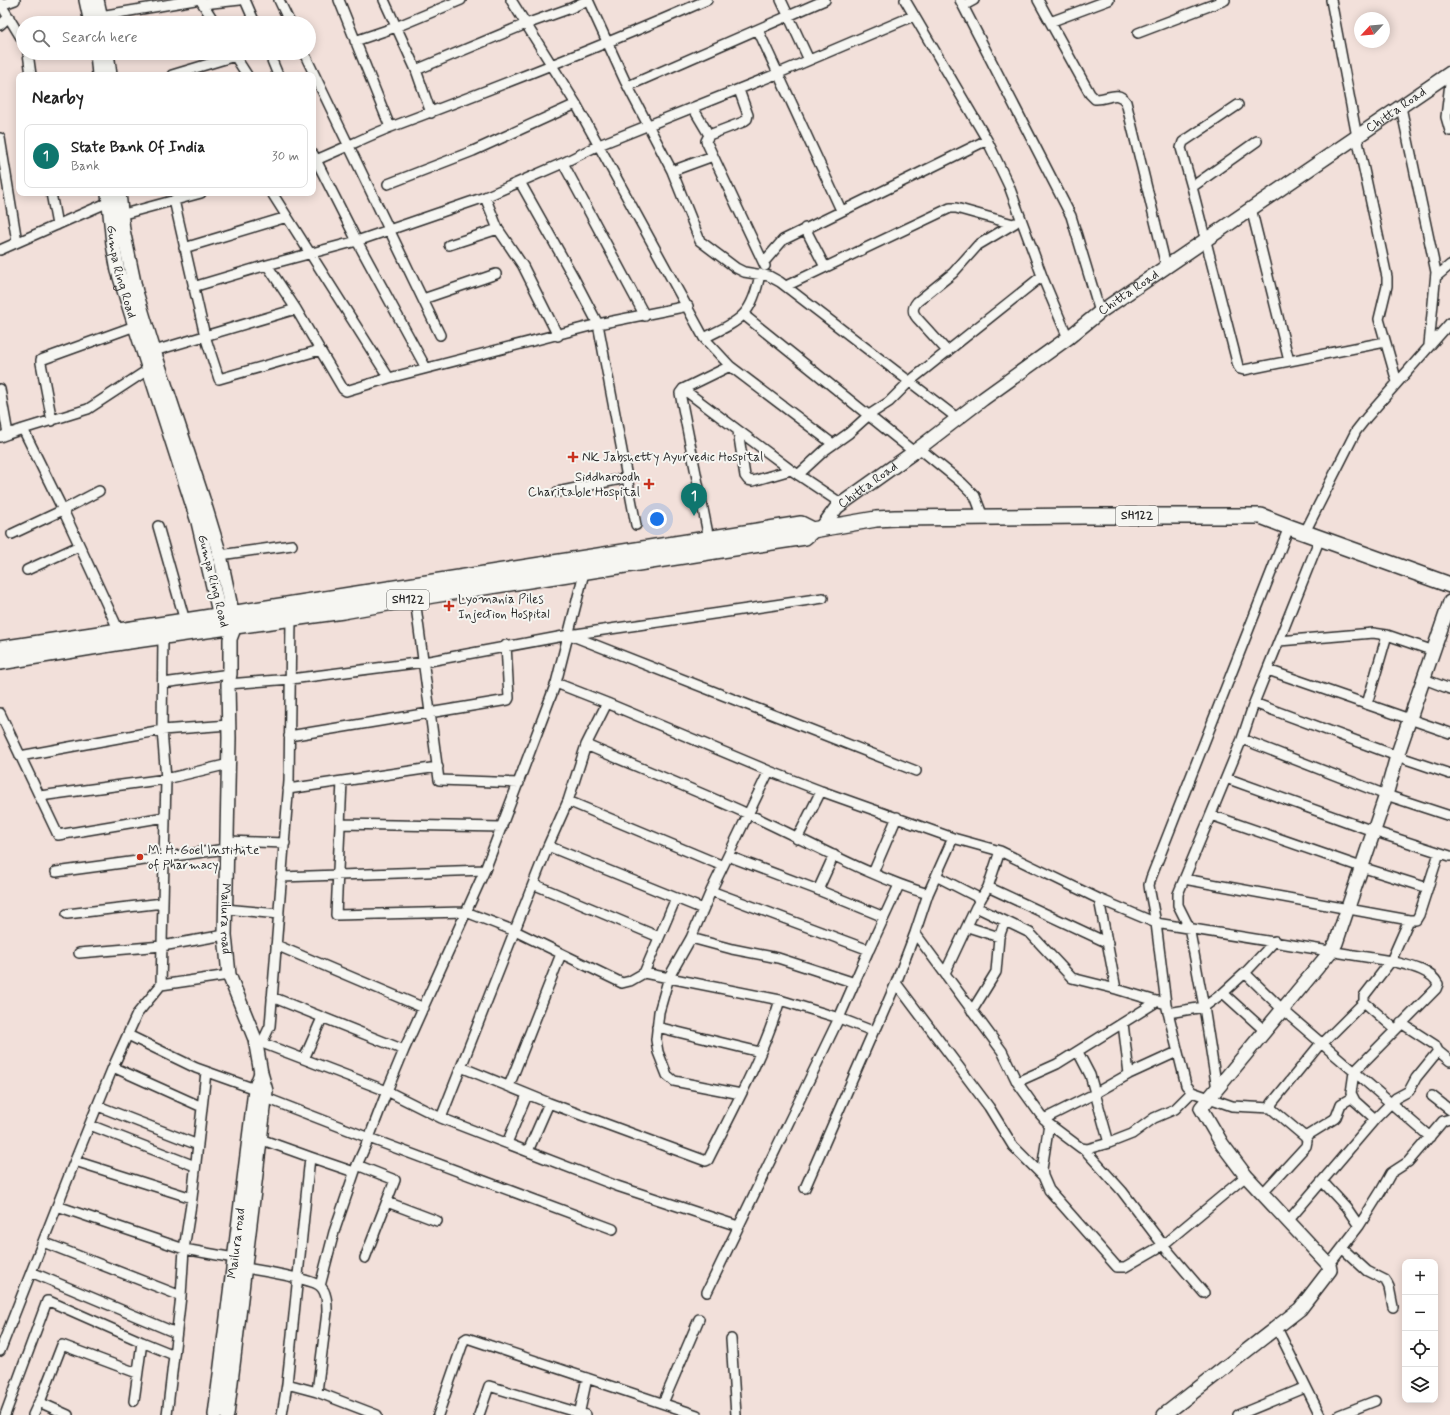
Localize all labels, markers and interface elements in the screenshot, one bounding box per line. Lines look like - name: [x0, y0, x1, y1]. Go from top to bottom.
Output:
- north arrow: [1354, 12, 1390, 48]
- search box: [16, 16, 316, 60]
- icon: search: [30, 27, 52, 49]
- text: Search here: [62, 28, 138, 48]
- street label: Chitta Road: [1362, 83, 1429, 137]
- text: Nearby: [32, 87, 84, 109]
- text: State Bank Of India: [71, 138, 205, 158]
- text: 1: [43, 148, 49, 165]
- text: 30 m: [272, 148, 299, 165]
- text: Bank: [71, 158, 100, 175]
- street label: Gumpa Ring Road: [103, 224, 141, 320]
- street label: Chitta Road: [1095, 266, 1162, 319]
- place label: NK Jabshetty Ayurvedic Hospital: [582, 449, 763, 466]
- marker: NK Jabshetty Ayurvedic Hospital: [567, 451, 579, 463]
- street label: Chitta Road: [835, 458, 901, 512]
- place label: Siddharoodh Charitable Hospital: [528, 469, 640, 501]
- marker: Siddharoodh Charitable Hospital: [643, 478, 655, 490]
- pin: 1: [681, 483, 707, 516]
- road number: SH122: [1116, 506, 1158, 526]
- your location: [647, 509, 667, 529]
- street label: Gumpa Ring Road: [192, 533, 233, 629]
- road number: SH122: [387, 590, 429, 610]
- place label: Lyomania Piles Injection Hospital: [458, 591, 550, 623]
- marker: Lyomania Piles Injection Hospital: [443, 600, 455, 612]
- place label: M. H. Goel Institute of Pharmacy: [148, 842, 259, 874]
- marker: M. H. Goel Institute of Pharmacy: [135, 852, 145, 862]
- street label: Mailura road: [216, 883, 235, 955]
- street label: Mailura road: [223, 1207, 249, 1280]
- map controls: [1402, 1259, 1438, 1403]
- button: +: [1402, 1259, 1438, 1295]
- button: −: [1402, 1295, 1438, 1331]
- button: locate: [1402, 1331, 1438, 1367]
- button: layers: [1402, 1367, 1438, 1403]

